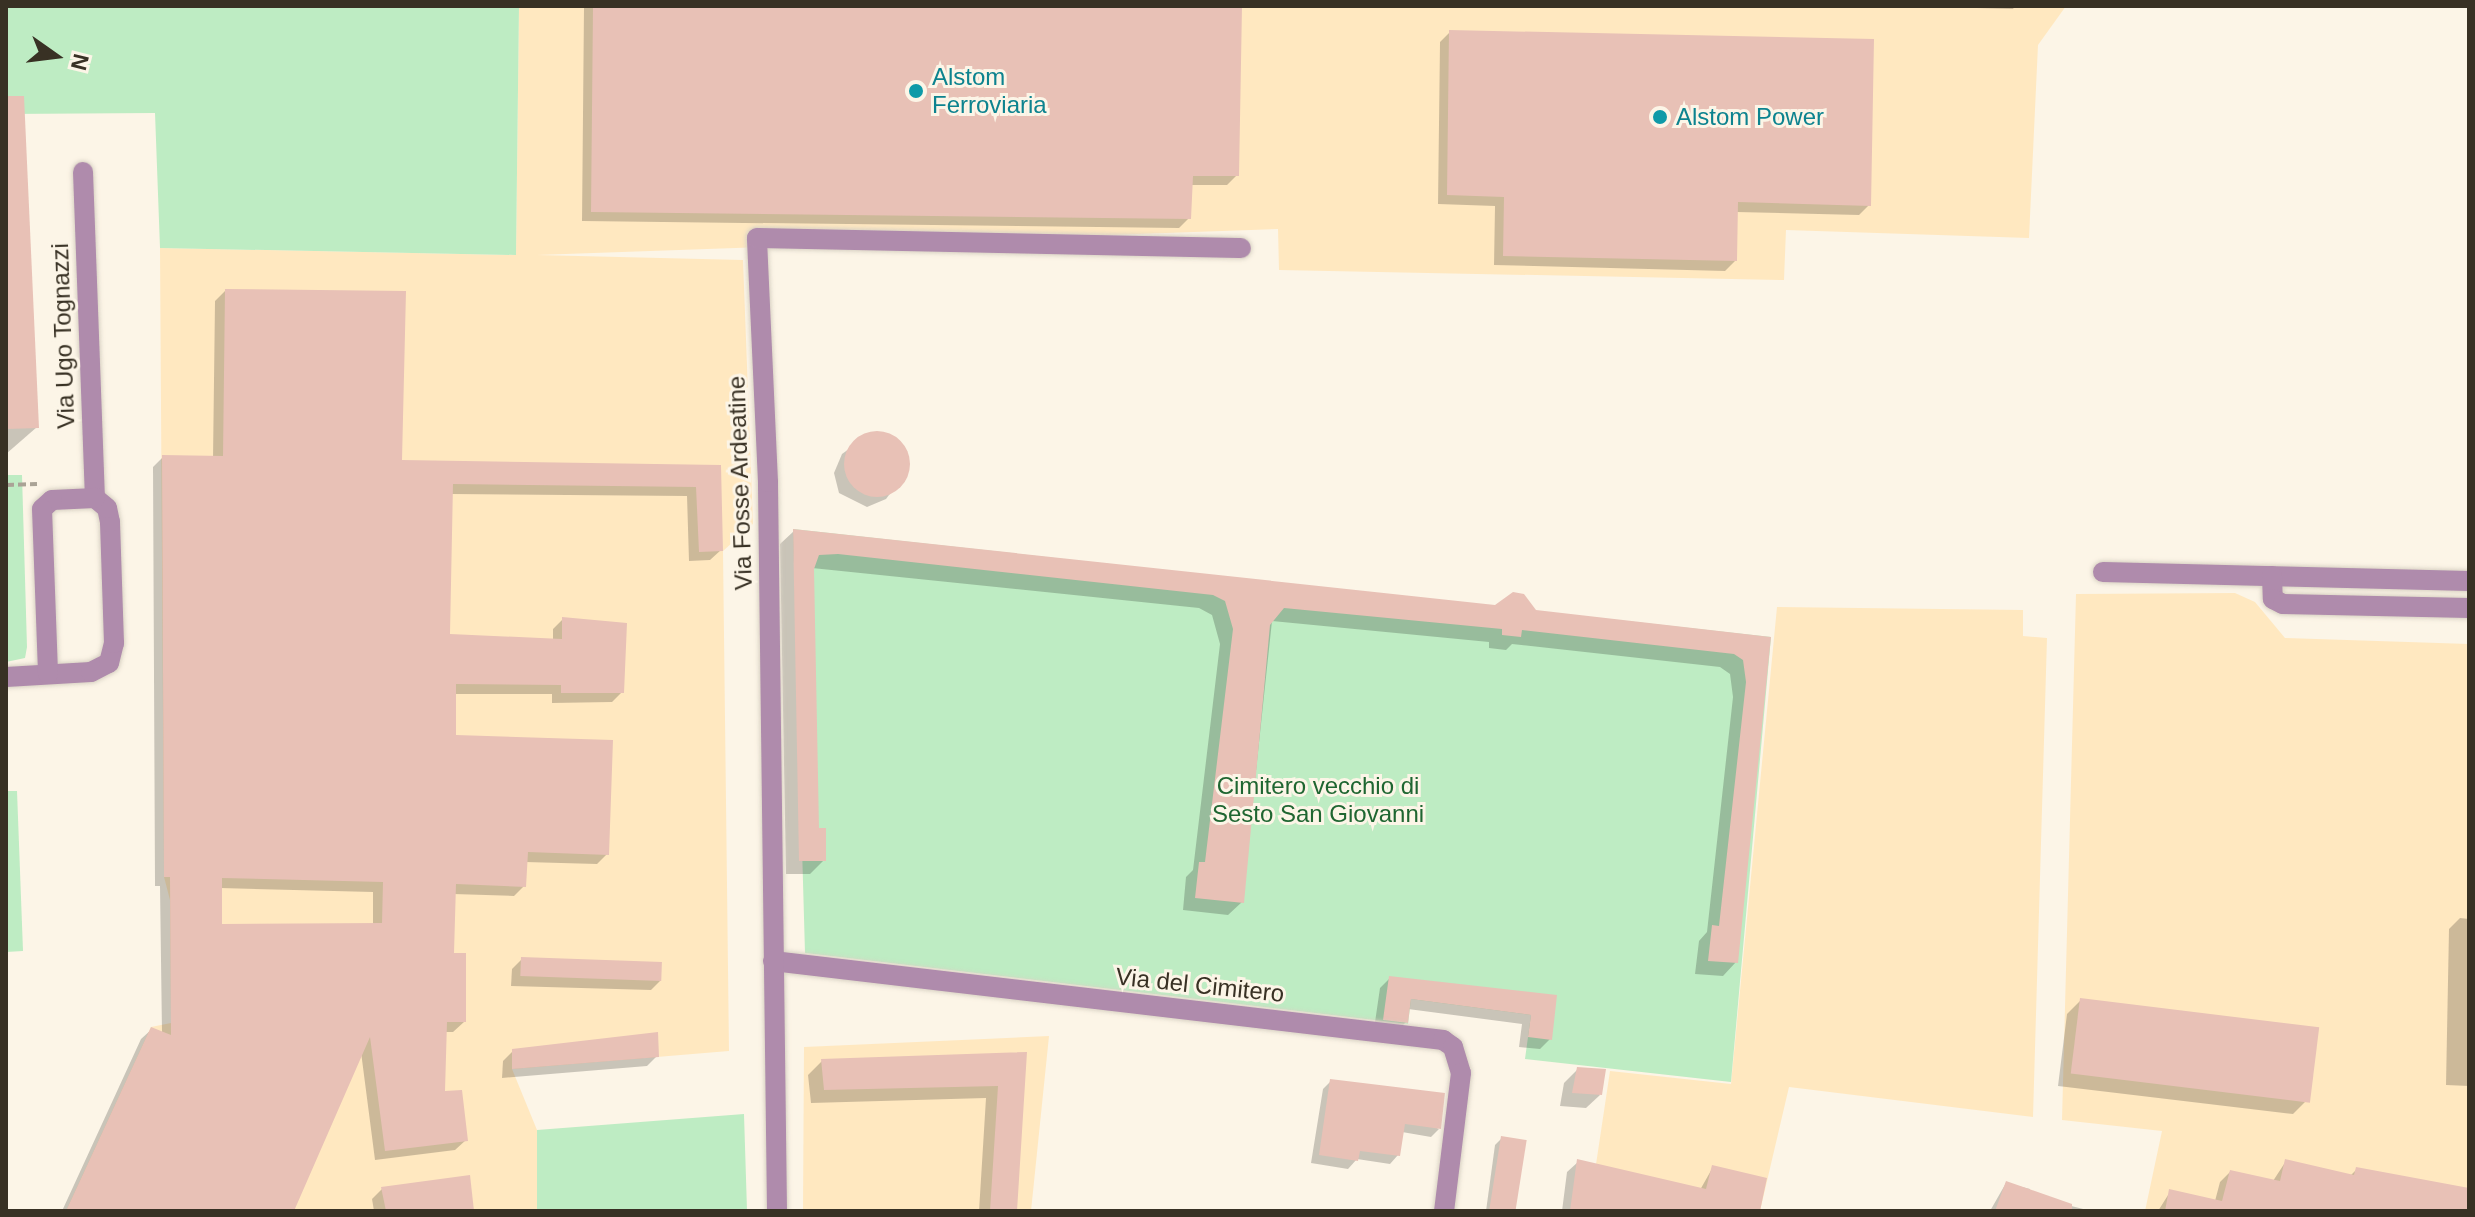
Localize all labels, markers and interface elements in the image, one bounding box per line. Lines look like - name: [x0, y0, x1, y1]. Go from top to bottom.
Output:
- north arrow: [16, 16, 96, 96]
- text: N: [66, 51, 94, 73]
- place label: Alstom Ferroviaria: [932, 63, 1047, 119]
- marker: Alstom Ferroviaria: [907, 82, 925, 100]
- place label: Alstom Power: [1676, 103, 1824, 131]
- marker: Alstom Power: [1651, 108, 1669, 126]
- street label: Via Ugo Tognazzi: [45, 242, 81, 430]
- street label: Via Fosse Ardeatine: [722, 375, 758, 591]
- park label: Cimitero vecchio di Sesto San Giovanni: [1212, 772, 1424, 828]
- street label: Via del Cimitero: [1114, 962, 1286, 1008]

